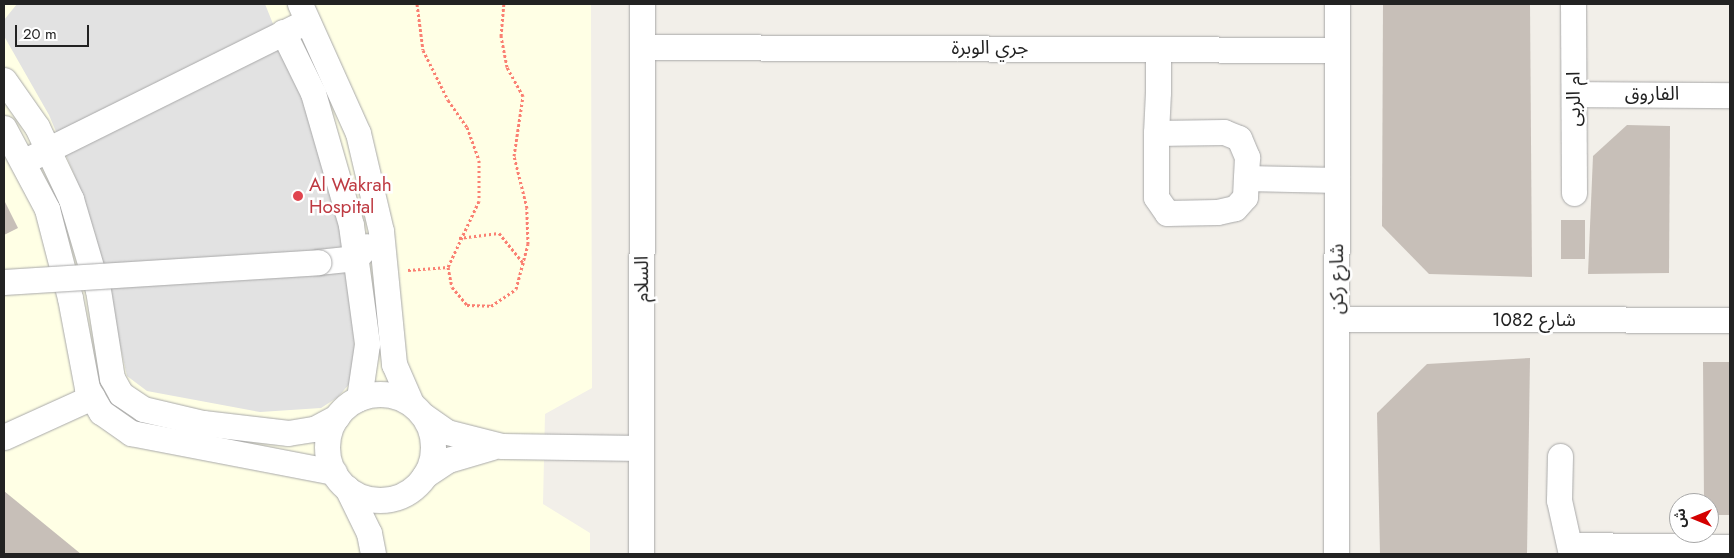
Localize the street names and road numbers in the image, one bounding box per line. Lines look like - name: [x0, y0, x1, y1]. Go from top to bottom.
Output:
- street label: جري الوبرة: [952, 37, 1028, 59]
- street label: ام الربى: [1563, 72, 1585, 126]
- street label: الفاروق: [1625, 83, 1679, 105]
- street label: شارع ركن: [1326, 244, 1348, 314]
- street label: السلام: [631, 256, 653, 302]
- street label: شارع 1082: [1492, 309, 1576, 331]

